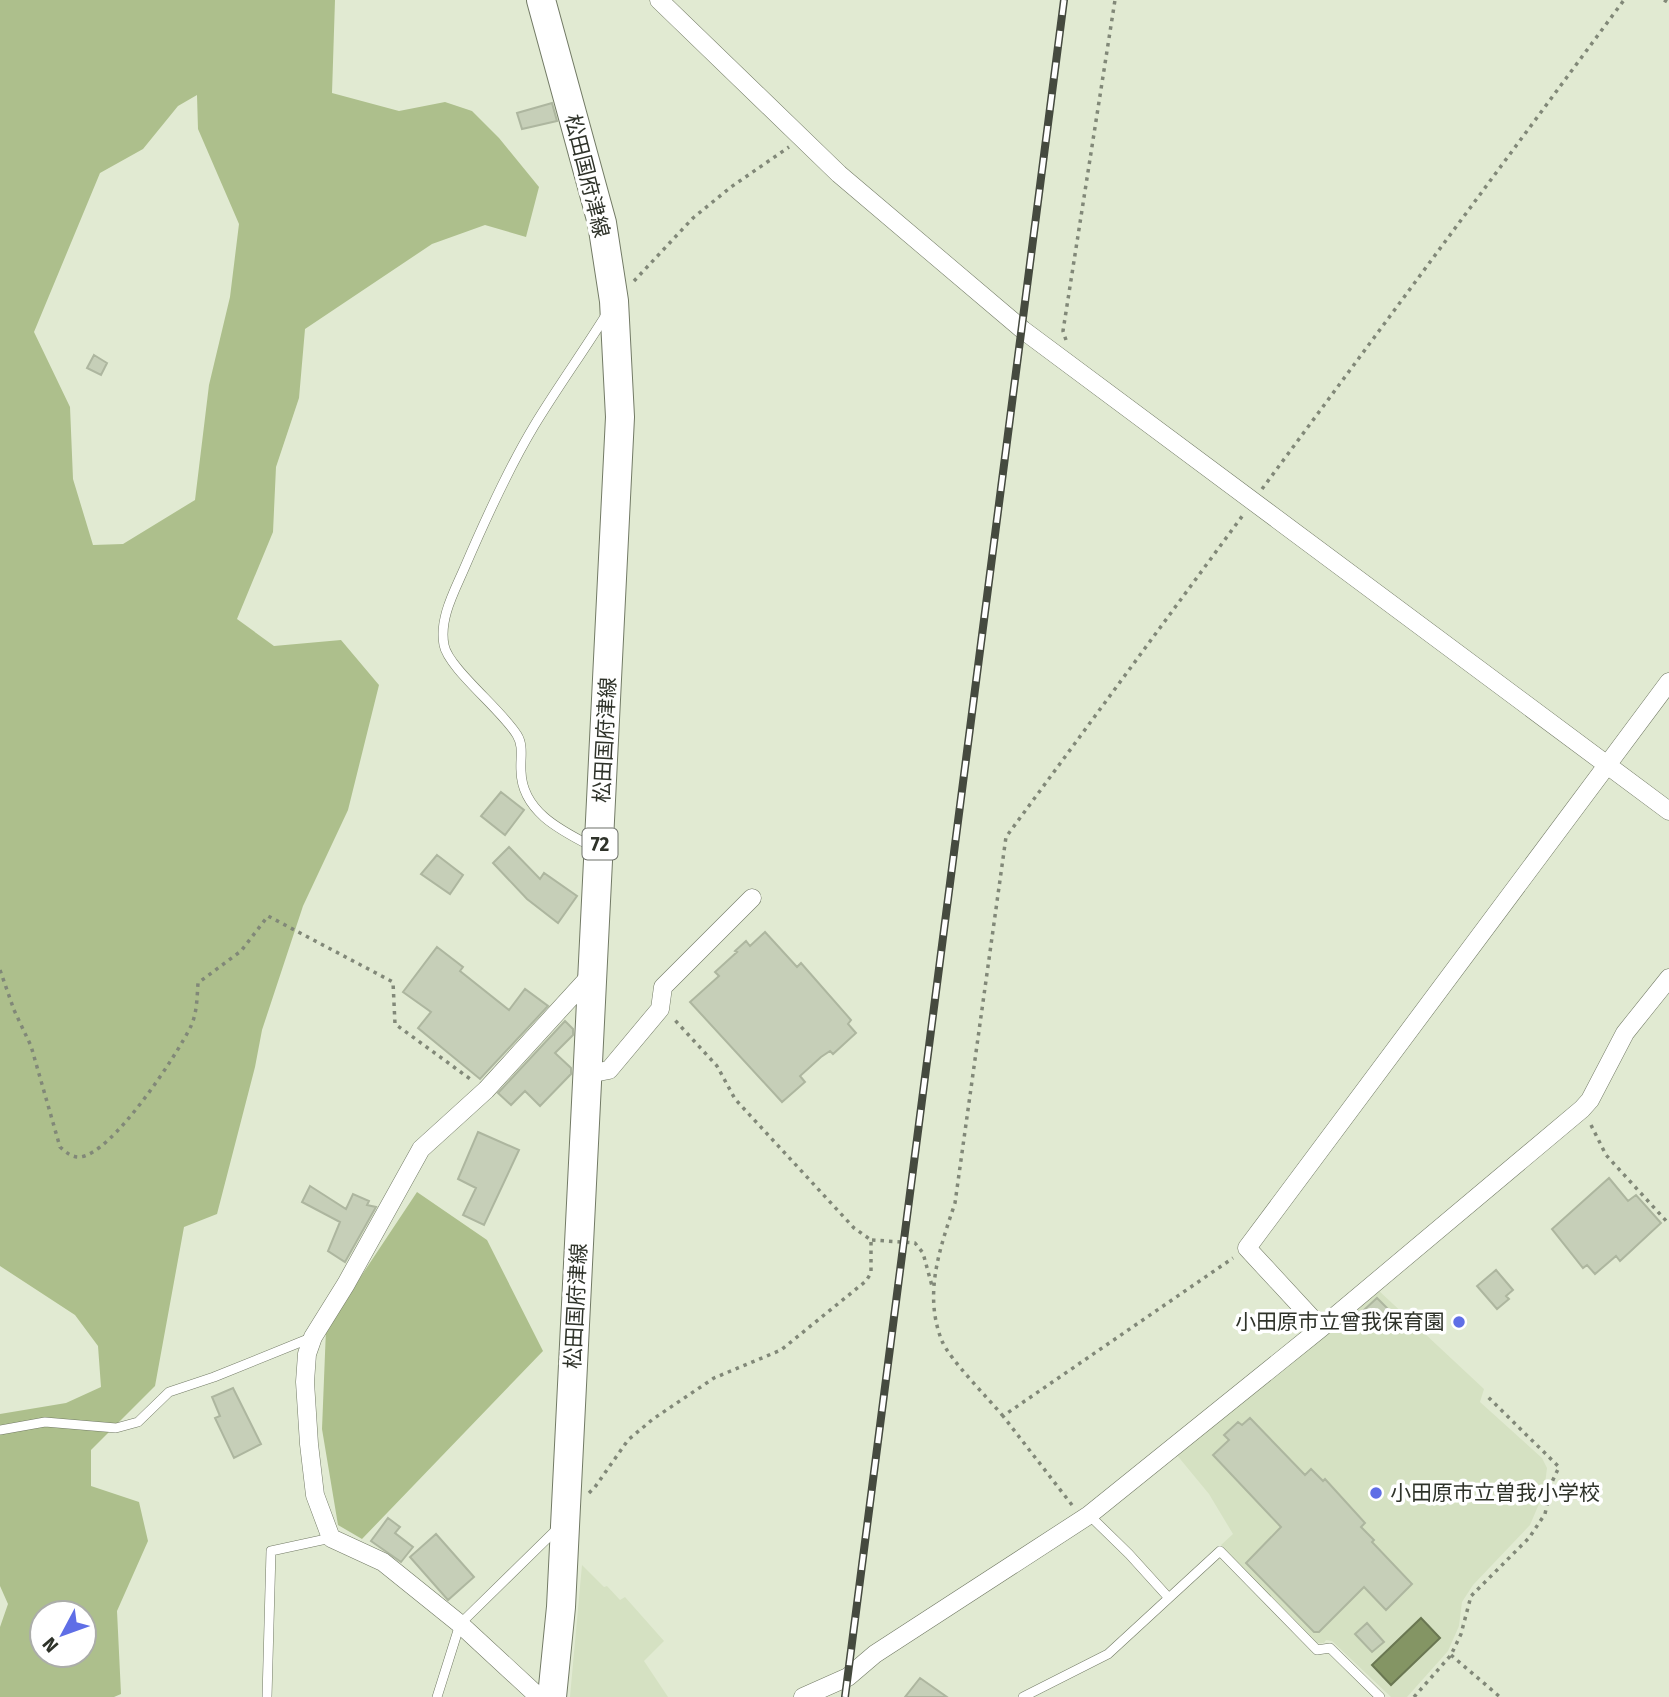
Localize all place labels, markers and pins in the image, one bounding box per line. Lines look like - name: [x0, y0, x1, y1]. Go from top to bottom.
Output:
- place label: 小田原市立曾我保育園: [1235, 1309, 1445, 1335]
- marker: 小田原市立曾我保育園: [1451, 1314, 1467, 1330]
- place label: 小田原市立曽我小学校: [1390, 1480, 1600, 1506]
- marker: 小田原市立曽我小学校: [1368, 1485, 1384, 1501]

